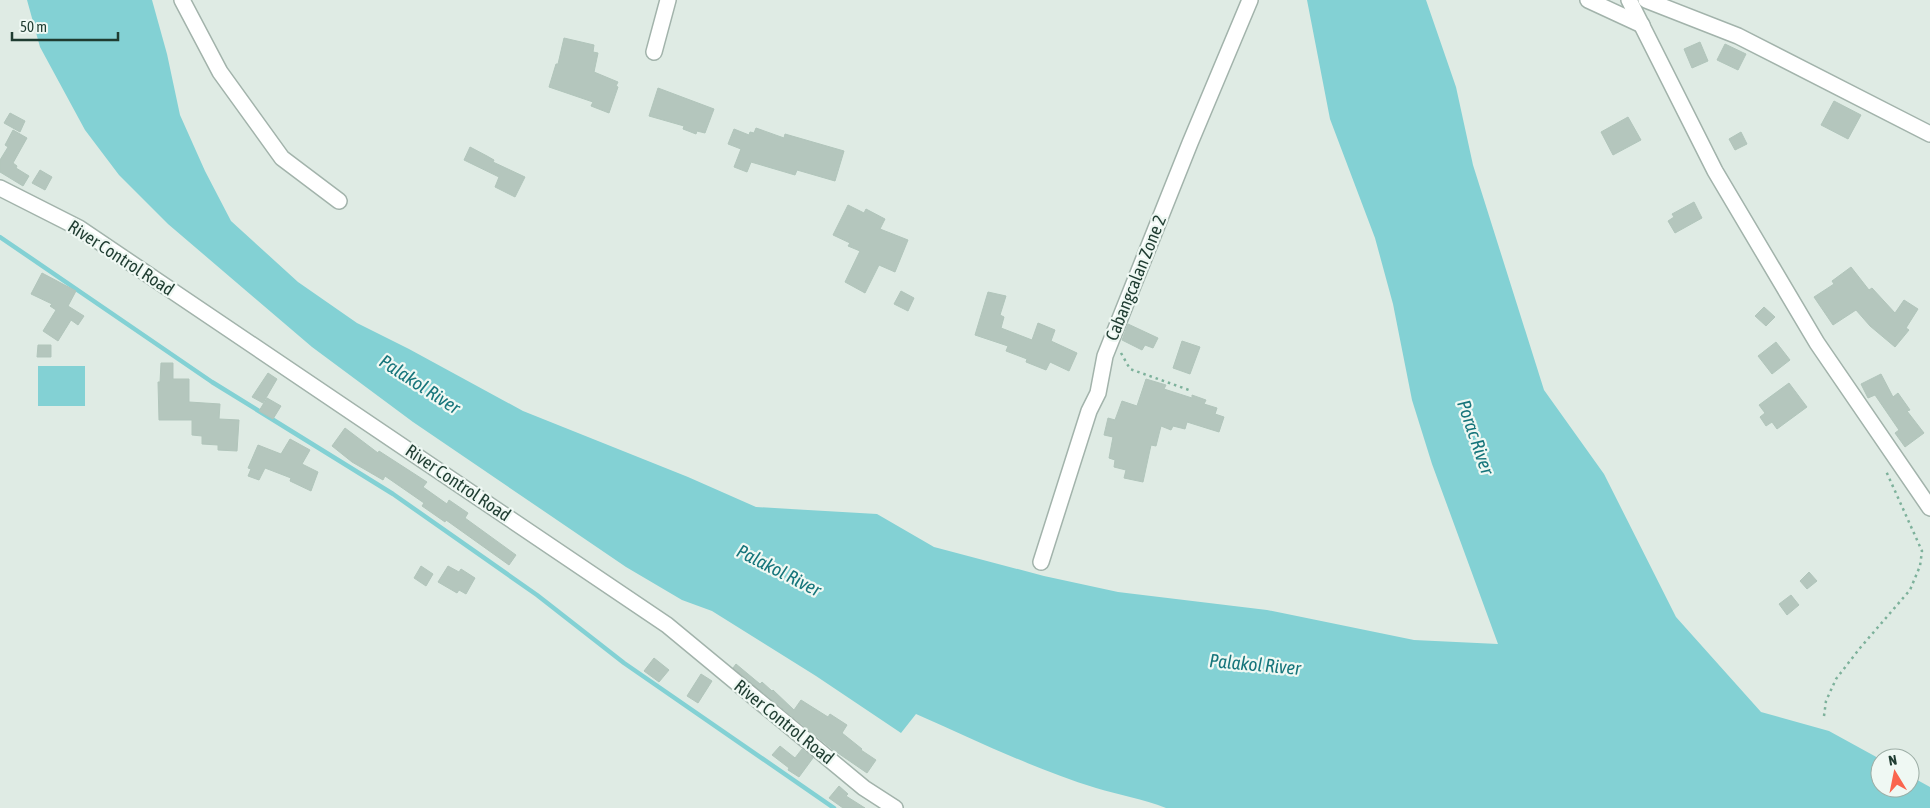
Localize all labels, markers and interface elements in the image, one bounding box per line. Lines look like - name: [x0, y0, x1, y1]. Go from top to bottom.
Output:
- scale bar: [12, 10, 119, 42]
- text: 50 m: [20, 18, 47, 35]
- street label: Cabangcalan Zone 2: [1101, 212, 1170, 344]
- street label: River Control Road: [64, 216, 178, 300]
- water label: Palakol River: [376, 350, 466, 419]
- water label: Porac River: [1453, 397, 1499, 478]
- street label: River Control Road: [402, 440, 515, 525]
- water label: Palakol River: [733, 539, 826, 601]
- water label: Palakol River: [1208, 649, 1303, 679]
- street label: River Control Road: [730, 675, 838, 768]
- north arrow: [1870, 748, 1920, 798]
- text: N: [1887, 752, 1898, 769]

